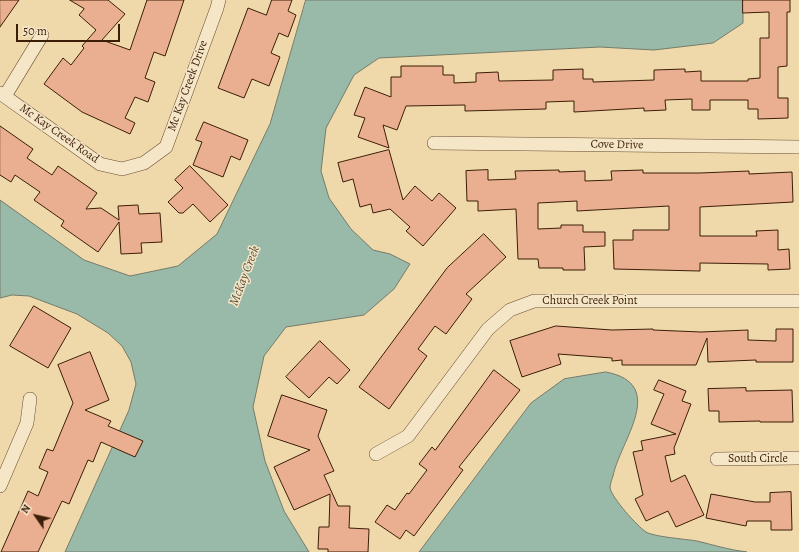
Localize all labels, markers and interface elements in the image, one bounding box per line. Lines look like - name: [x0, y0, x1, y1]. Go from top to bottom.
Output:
- scale bar: [18, 16, 122, 42]
- text: 50 m: [23, 23, 47, 39]
- street label: Mc Kay Creek Drive: [165, 39, 211, 133]
- street label: Mc Kay Creek Road: [16, 101, 102, 167]
- street label: Cove Drive: [590, 137, 644, 153]
- water label: McKay Creek: [226, 244, 264, 308]
- street label: Church Creek Point: [542, 294, 638, 308]
- street label: South Circle: [728, 452, 788, 466]
- north arrow: [16, 496, 56, 536]
- text: N: [17, 502, 34, 517]

